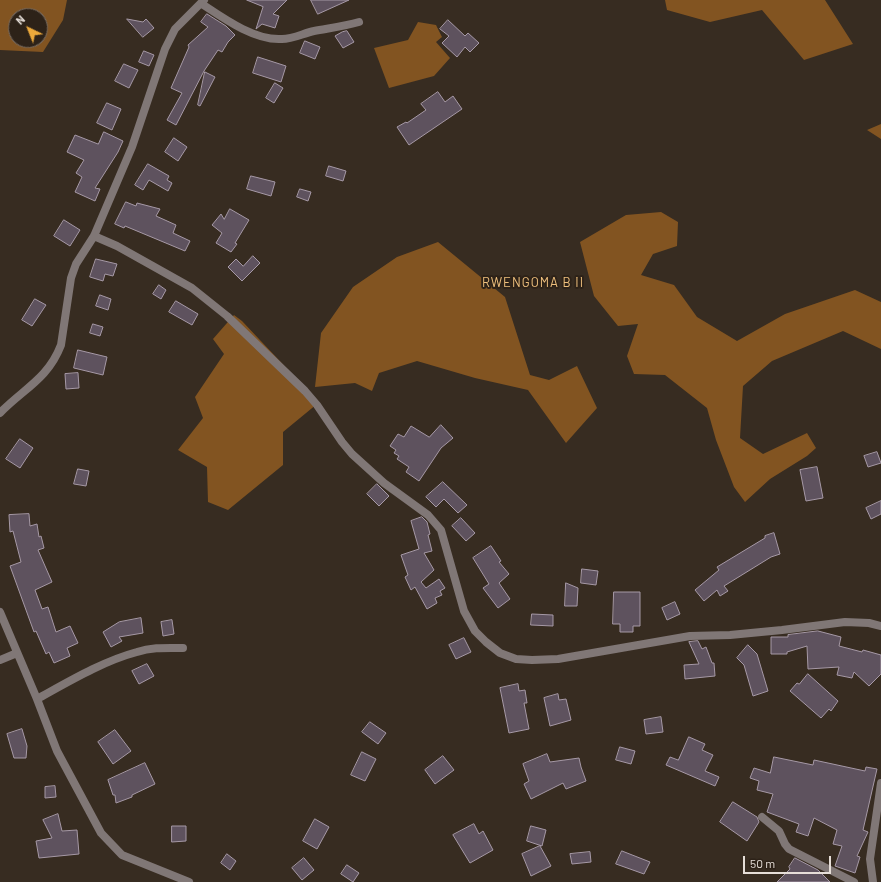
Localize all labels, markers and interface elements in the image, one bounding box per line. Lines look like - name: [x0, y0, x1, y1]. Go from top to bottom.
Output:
- north arrow: [8, 8, 48, 48]
- text: N: [13, 12, 27, 27]
- district label: RWENGOMA B II: [482, 275, 584, 291]
- scale bar: [745, 848, 833, 874]
- text: 50 m: [750, 856, 775, 870]

